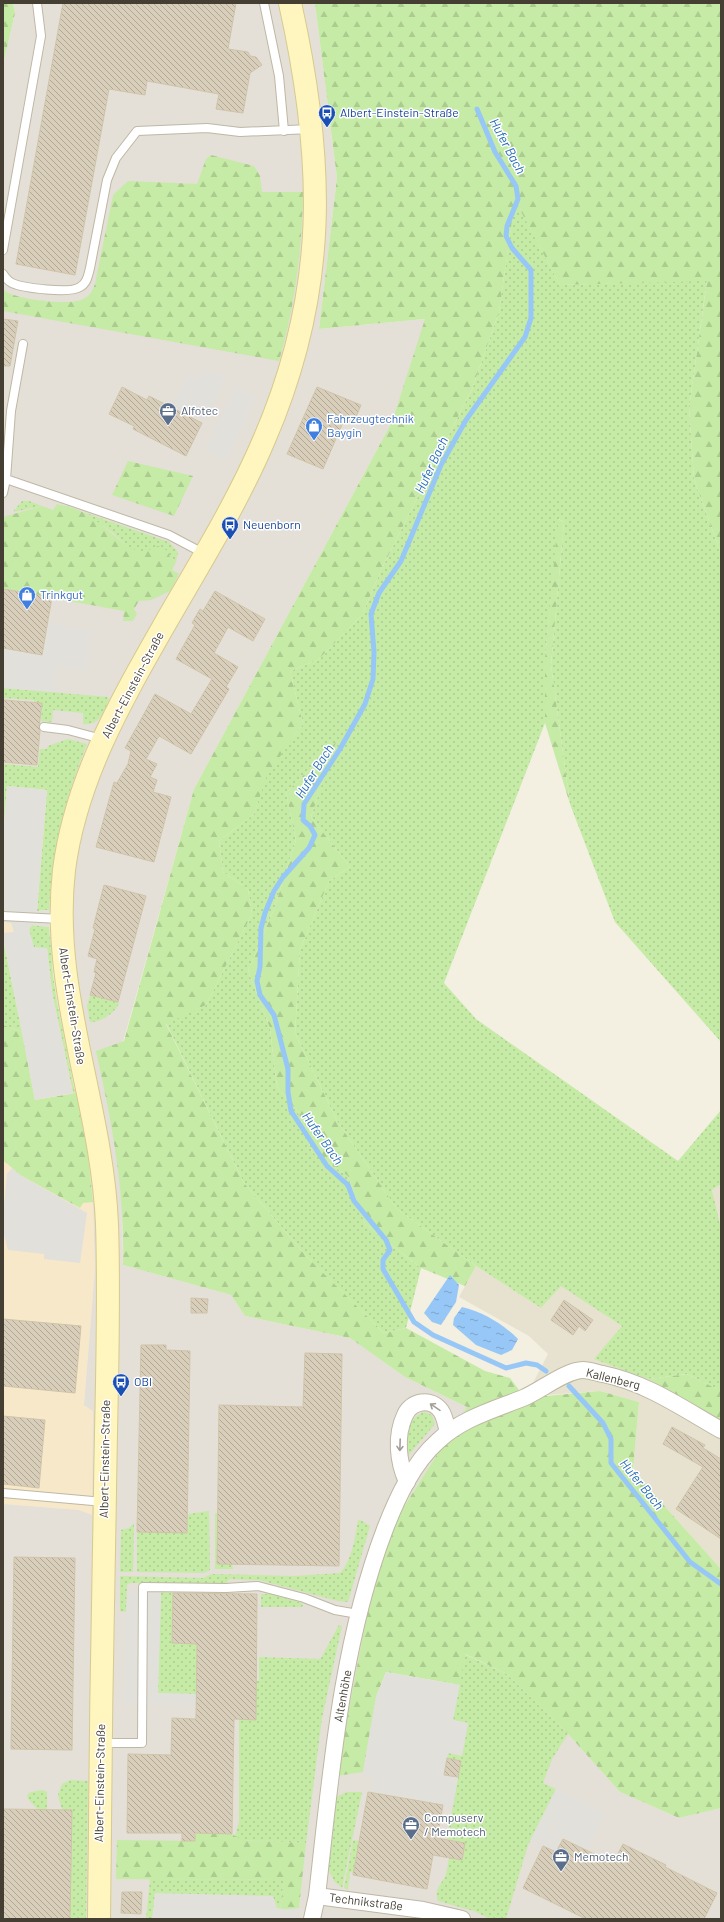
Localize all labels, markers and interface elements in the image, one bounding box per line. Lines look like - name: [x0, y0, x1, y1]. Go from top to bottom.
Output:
- bus stop icon: Albert-Einstein-Straße: [317, 103, 337, 128]
- place label: Albert-Einstein-Straße: [340, 105, 459, 119]
- water label: Hufer Bach: [487, 115, 529, 177]
- office icon: Alfotec: [158, 401, 178, 426]
- place label: Alfotec: [181, 403, 218, 417]
- place label: Fahrzeugtechnik Baygin: [327, 411, 414, 439]
- shop icon: Fahrzeugtechnik Baygin: [304, 416, 324, 441]
- water label: Hufer Bach: [411, 434, 451, 496]
- bus stop icon: Neuenborn: [220, 515, 240, 540]
- place label: Neuenborn: [243, 517, 301, 531]
- shop icon: Trinkgut: [17, 585, 37, 610]
- place label: Trinkgut: [40, 587, 83, 601]
- street label: Albert-Einstein-Straße: [98, 629, 166, 740]
- water label: Hufer Bach: [291, 741, 337, 801]
- street label: Albert-Einstein-Straße: [57, 946, 89, 1066]
- water label: Hufer Bach: [299, 1109, 347, 1168]
- street label: Kallenberg: [585, 1365, 642, 1392]
- bus stop icon: OBI: [111, 1372, 131, 1397]
- place label: OBI: [134, 1374, 152, 1388]
- street label: Albert-Einstein-Straße: [96, 1400, 112, 1518]
- one-way arrow: [429, 1403, 441, 1411]
- one-way arrow: [396, 1438, 403, 1451]
- water label: Hufer Bach: [617, 1455, 667, 1513]
- street label: Altenhöhe: [331, 1669, 353, 1723]
- street label: Albert-Einstein-Straße: [91, 1724, 107, 1842]
- place label: Compuserv / Memotech: [424, 1810, 486, 1838]
- office icon: Compuserv / Memotech: [401, 1815, 421, 1840]
- office icon: Memotech: [551, 1847, 571, 1872]
- place label: Memotech: [574, 1849, 629, 1863]
- street label: Technikstraße: [328, 1890, 404, 1912]

